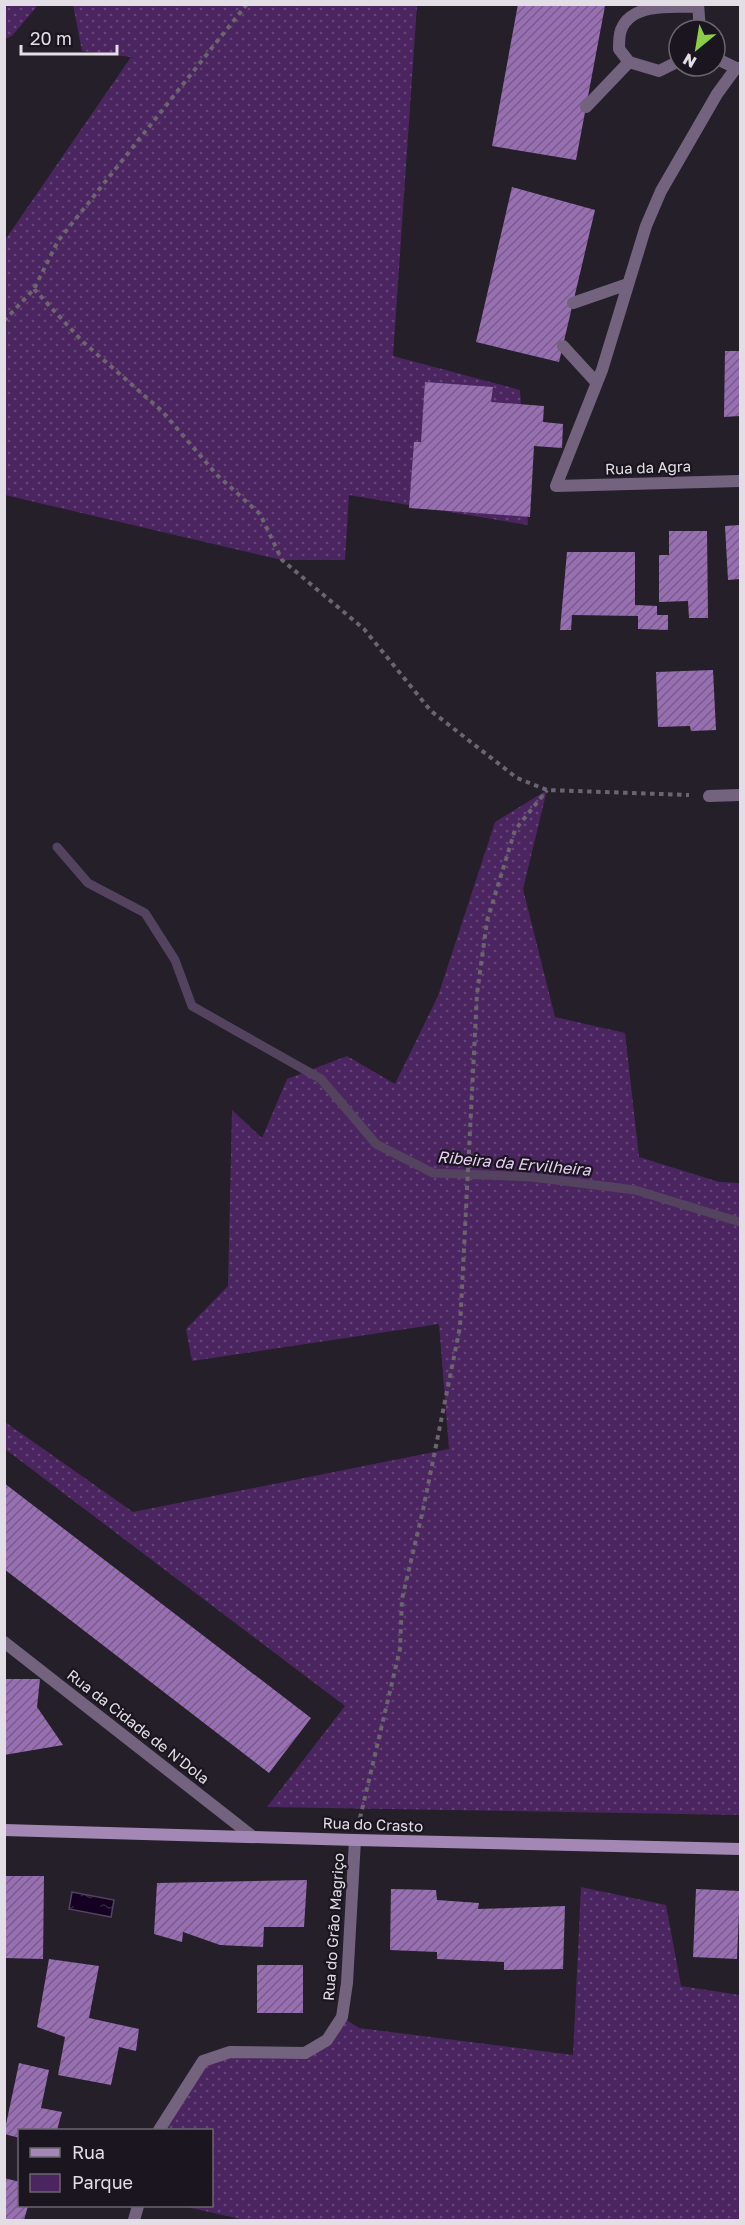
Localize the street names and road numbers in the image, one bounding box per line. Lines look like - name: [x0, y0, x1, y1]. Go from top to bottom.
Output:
- street label: Rua da Agra: [605, 457, 691, 477]
- street label: Rua da Cidade de N'Dola: [64, 1665, 213, 1787]
- street label: Rua do Crasto: [322, 1813, 424, 1835]
- street label: Rua do Grão Magriço: [319, 1852, 347, 2002]

